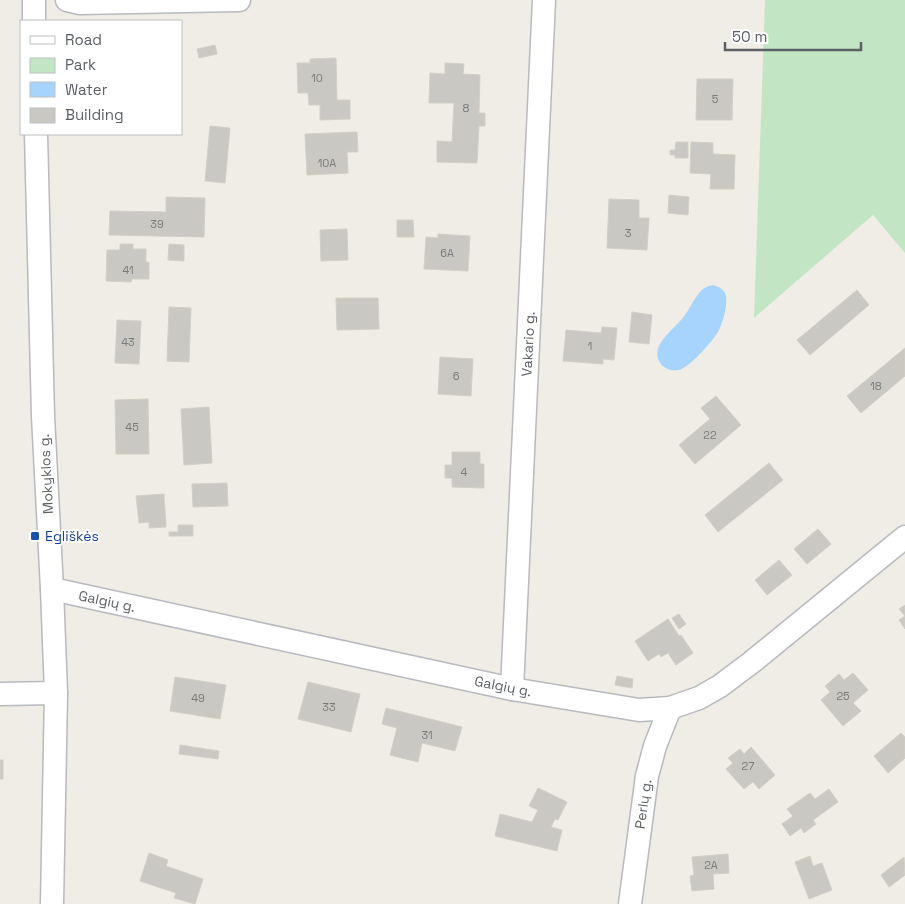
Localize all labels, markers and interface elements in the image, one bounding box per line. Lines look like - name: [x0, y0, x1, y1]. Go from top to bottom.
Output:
- legend: [20, 20, 182, 135]
- scale bar: [725, 20, 861, 52]
- text: 50 m: [732, 27, 767, 46]
- text: Road: [65, 30, 102, 49]
- text: Park: [65, 55, 96, 74]
- house number: 10: [311, 71, 323, 85]
- text: Water: [65, 80, 108, 99]
- house number: 5: [712, 92, 719, 106]
- house number: 8: [463, 101, 470, 115]
- text: Building: [65, 105, 124, 124]
- house number: 10A: [318, 156, 336, 170]
- house number: 39: [150, 217, 164, 231]
- house number: 3: [625, 226, 632, 240]
- house number: 6A: [440, 246, 454, 260]
- house number: 41: [122, 263, 134, 277]
- street label: Vakario g.: [517, 311, 539, 377]
- house number: 43: [121, 335, 135, 349]
- house number: 1: [588, 339, 592, 353]
- house number: 6: [453, 369, 460, 383]
- house number: 18: [870, 379, 882, 393]
- house number: 45: [125, 420, 139, 434]
- house number: 22: [703, 428, 717, 442]
- street label: Mokyklos g.: [35, 434, 57, 514]
- house number: 4: [461, 465, 468, 479]
- place label: Egliškės: [45, 527, 99, 545]
- marker: Egliškės: [29, 530, 41, 542]
- street label: Galgių g.: [77, 586, 137, 616]
- street label: Galgių g.: [473, 672, 533, 700]
- house number: 25: [836, 689, 850, 703]
- house number: 49: [191, 691, 205, 705]
- house number: 33: [322, 700, 336, 714]
- house number: 31: [421, 728, 433, 742]
- house number: 27: [742, 759, 754, 773]
- street label: Perlų g.: [631, 778, 655, 830]
- house number: 2A: [704, 858, 718, 872]

